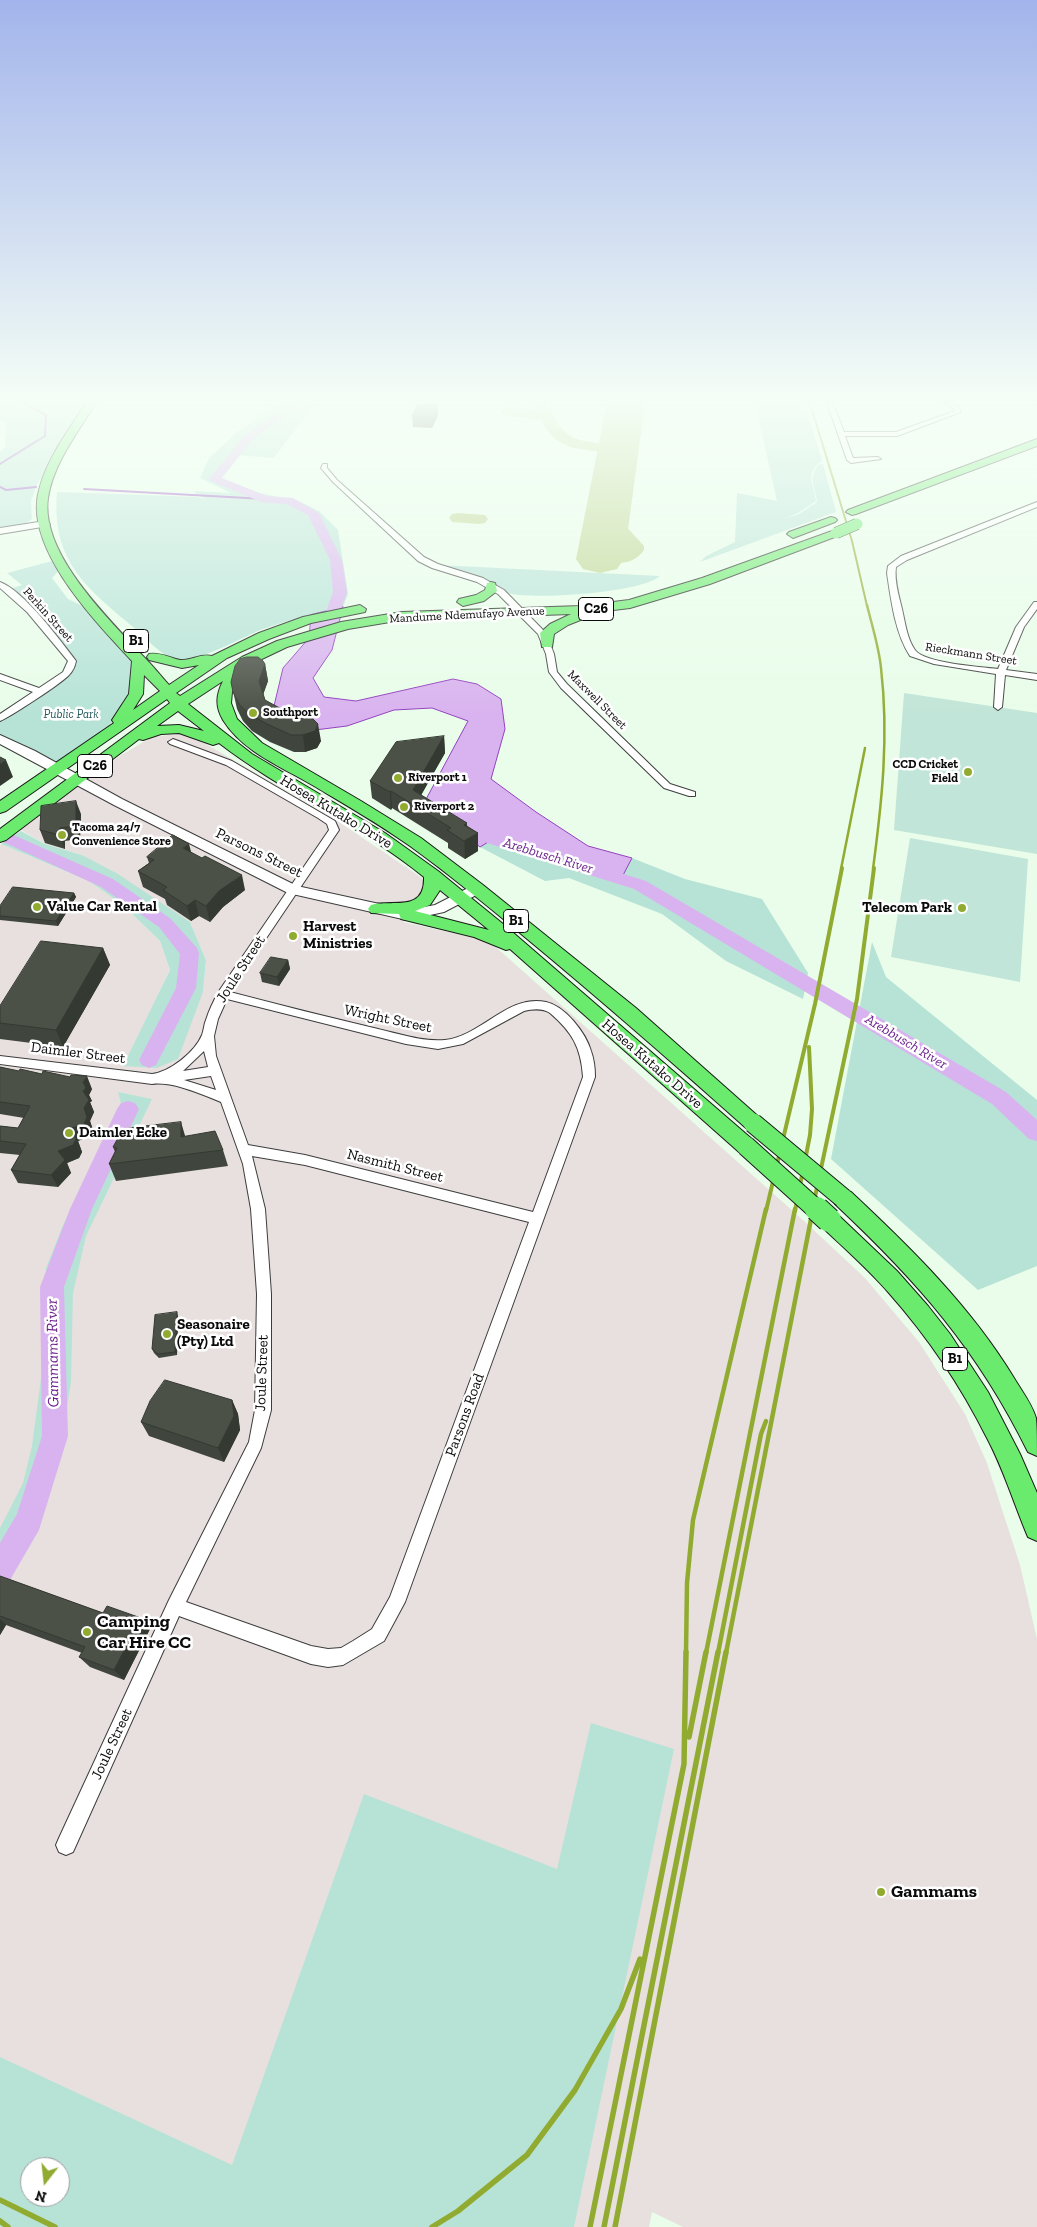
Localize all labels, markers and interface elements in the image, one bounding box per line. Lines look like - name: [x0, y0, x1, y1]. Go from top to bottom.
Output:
- street label: Perkin Street: [20, 585, 76, 645]
- road number: C26: [578, 598, 614, 620]
- street label: Mandume Ndemufayo Avenue: [389, 604, 545, 626]
- road number: B1: [124, 630, 148, 652]
- street label: Rieckmann Street: [924, 640, 1018, 668]
- street label: Maxwell Street: [564, 667, 630, 733]
- place label: Southport: [263, 706, 318, 720]
- marker: Southport: [247, 707, 259, 719]
- park label: Public Park: [44, 708, 98, 722]
- road number: C26: [78, 754, 112, 778]
- place label: CCD Cricket Field: [893, 758, 958, 786]
- marker: CCD Cricket Field: [962, 766, 974, 778]
- street label: Hosea Kutako Drive: [277, 771, 395, 853]
- place label: Riverport 1: [408, 771, 467, 785]
- marker: Riverport 1: [392, 772, 404, 784]
- place label: Riverport 2: [414, 800, 474, 814]
- marker: Riverport 2: [398, 801, 410, 813]
- place label: Tacoma 24/7 Convenience Store: [72, 821, 171, 849]
- street label: Parsons Street: [213, 824, 305, 882]
- marker: Tacoma 24/7 Convenience Store: [56, 829, 68, 841]
- water label: Arebbusch River: [501, 834, 595, 878]
- place label: Value Car Rental: [47, 898, 157, 916]
- place label: Telecom Park: [862, 899, 952, 917]
- marker: Value Car Rental: [31, 901, 43, 913]
- marker: Telecom Park: [956, 902, 968, 914]
- road number: B1: [504, 909, 528, 932]
- place label: Harvest Ministries: [303, 918, 372, 953]
- marker: Harvest Ministries: [287, 930, 299, 942]
- street label: Joule Street: [213, 932, 269, 1006]
- street label: Wright Street: [343, 1001, 433, 1037]
- water label: Arebbusch River: [862, 1011, 950, 1073]
- street label: Hosea Kutako Drive: [598, 1015, 706, 1113]
- street label: Daimler Street: [30, 1038, 126, 1068]
- place label: Daimler Ecke: [79, 1124, 167, 1142]
- marker: Daimler Ecke: [63, 1127, 75, 1139]
- street label: Nasmith Street: [345, 1145, 445, 1187]
- water label: Gammams River: [42, 1299, 64, 1407]
- place label: Seasonaire (Pty) Ltd: [177, 1316, 250, 1351]
- marker: Seasonaire (Pty) Ltd: [161, 1328, 173, 1340]
- street label: Joule Street: [252, 1334, 272, 1412]
- road number: B1: [942, 1348, 968, 1370]
- street label: Parsons Road: [442, 1371, 488, 1459]
- place label: Camping Car Hire CC: [97, 1611, 191, 1654]
- marker: Camping Car Hire CC: [81, 1626, 93, 1638]
- street label: Joule Street: [88, 1706, 136, 1782]
- place label: Gammams: [891, 1881, 977, 1903]
- marker: Gammams: [875, 1886, 887, 1898]
- north arrow: [20, 2157, 70, 2207]
- text: N: [34, 2186, 48, 2206]

